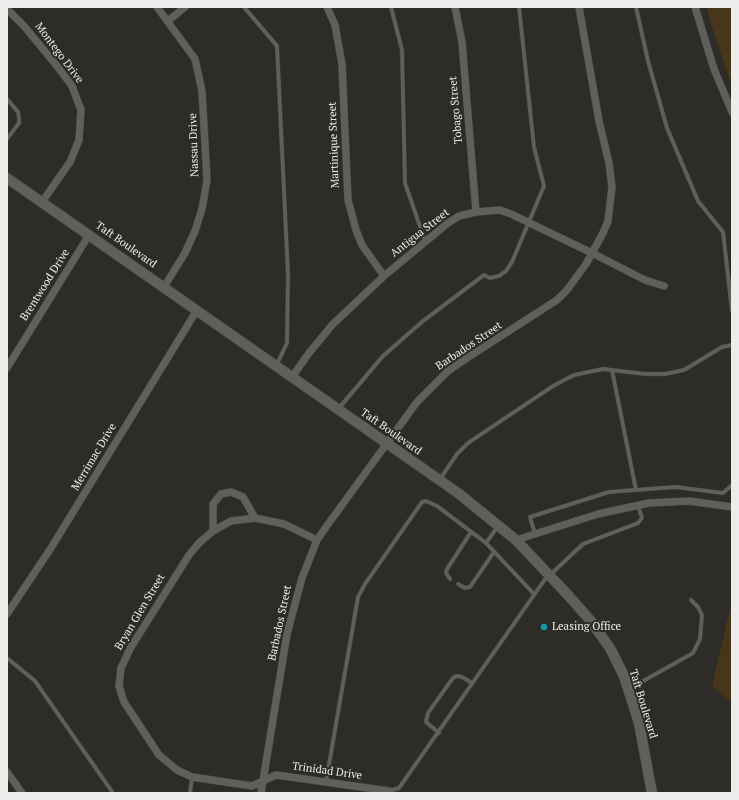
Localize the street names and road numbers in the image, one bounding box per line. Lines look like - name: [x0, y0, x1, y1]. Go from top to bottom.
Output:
- street label: Montego Drive: [32, 20, 86, 86]
- street label: Tobago Street: [446, 76, 466, 144]
- street label: Martinique Street: [326, 102, 342, 188]
- street label: Nassau Drive: [186, 113, 202, 177]
- street label: Antigua Street: [388, 206, 452, 260]
- street label: Taft Boulevard: [93, 219, 159, 271]
- street label: Brentwood Drive: [18, 247, 72, 323]
- street label: Barbados Street: [433, 319, 505, 373]
- street label: Taft Boulevard: [358, 406, 424, 458]
- street label: Merrimac Drive: [69, 421, 119, 493]
- street label: Bryan Glen Street: [112, 572, 168, 652]
- street label: Barbados Street: [266, 584, 294, 662]
- street label: Taft Boulevard: [626, 668, 660, 740]
- street label: Trinidad Drive: [291, 760, 363, 782]

